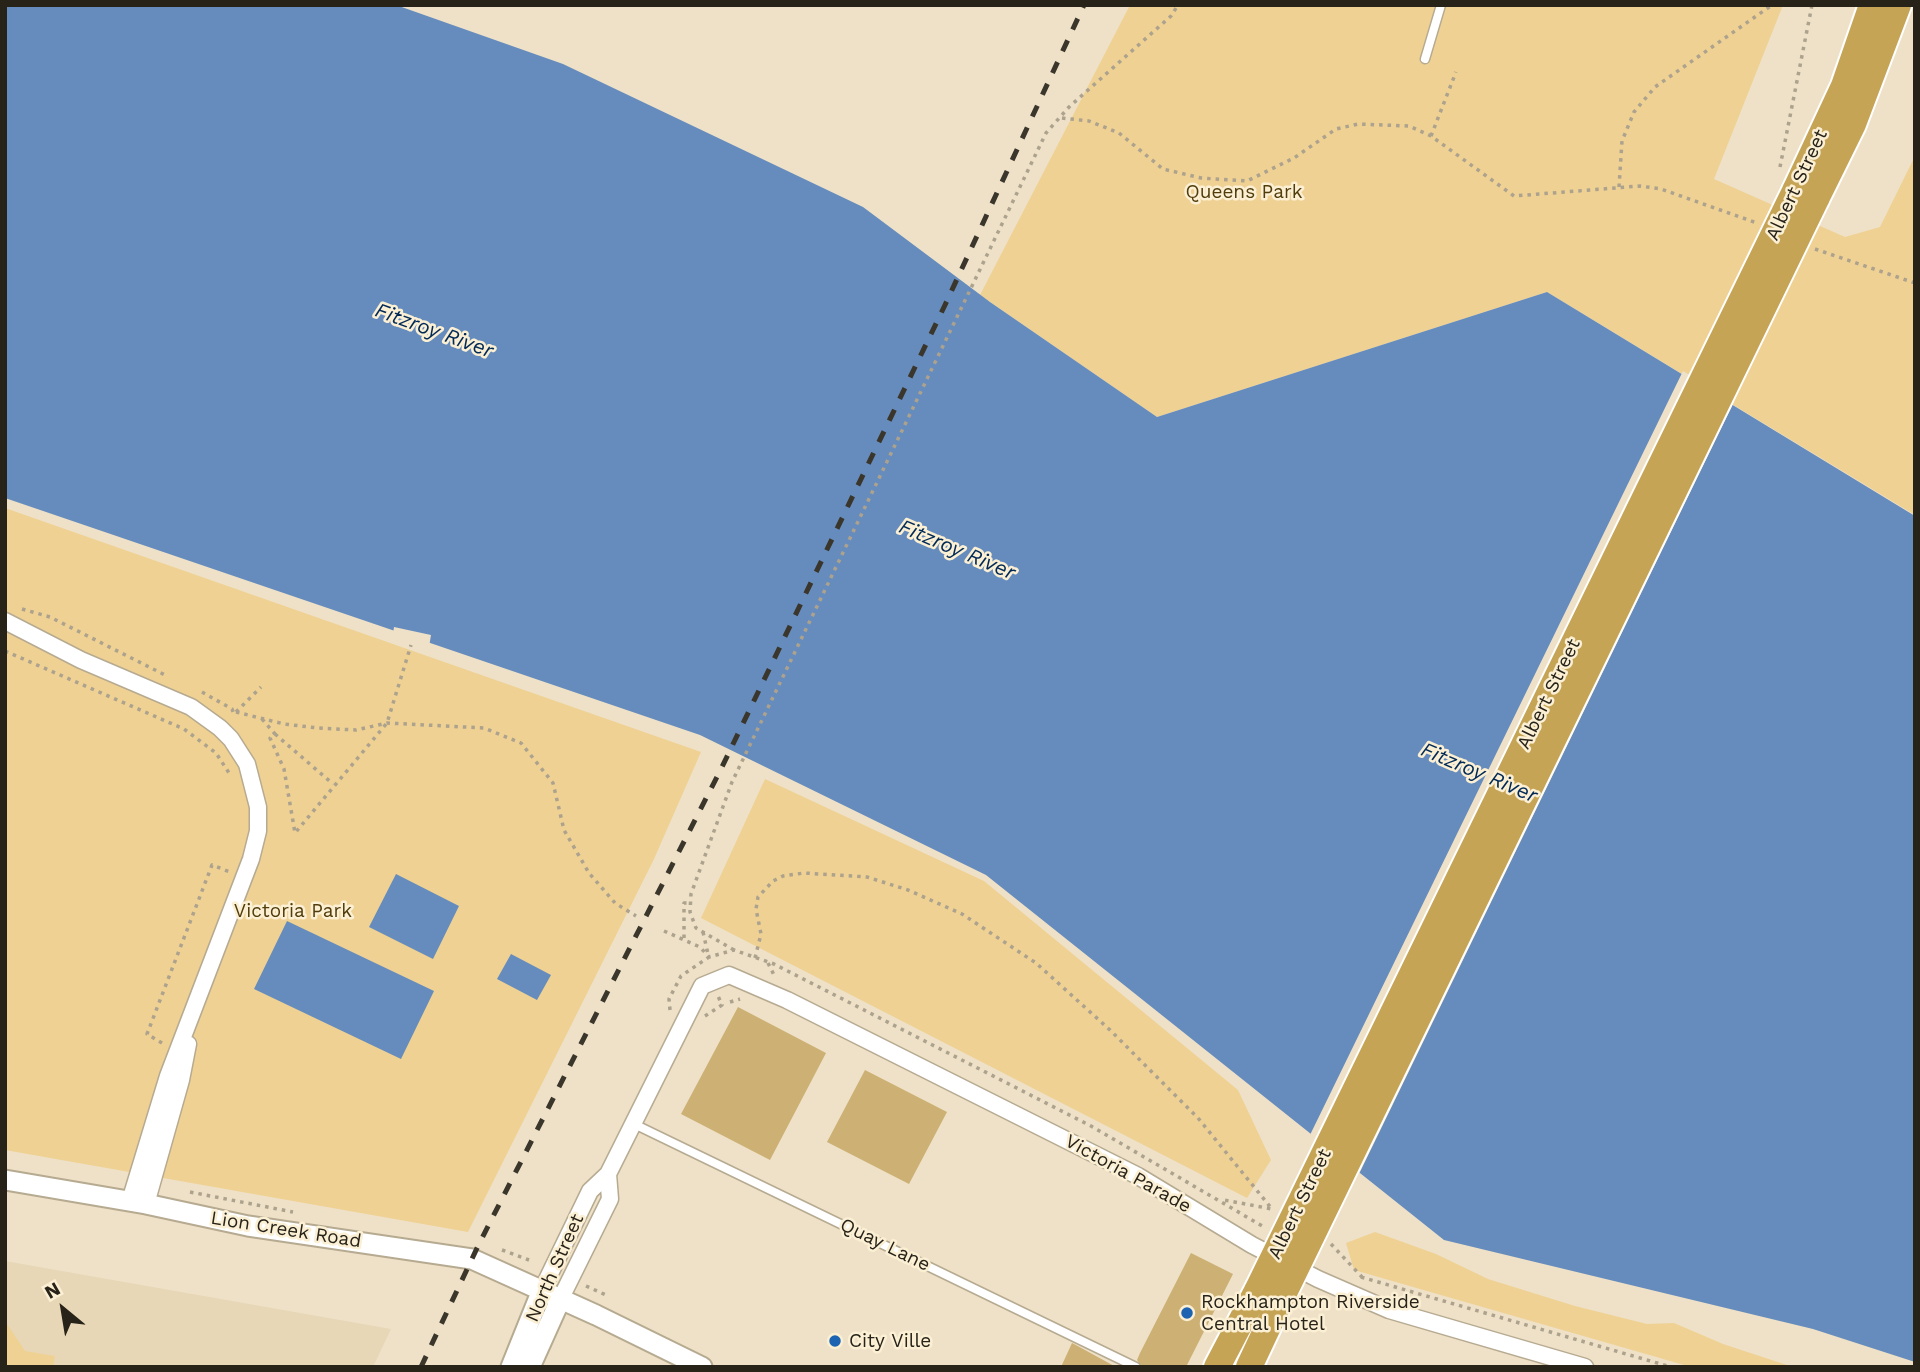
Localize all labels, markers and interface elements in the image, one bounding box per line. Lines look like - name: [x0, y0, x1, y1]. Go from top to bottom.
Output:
- street label: Albert Street: [1761, 126, 1833, 244]
- park label: Queens Park: [1186, 181, 1302, 203]
- water label: Fitzroy River: [371, 298, 497, 364]
- water label: Fitzroy River: [895, 514, 1019, 586]
- street label: Albert Street: [1512, 635, 1586, 753]
- water label: Fitzroy River: [1417, 737, 1541, 809]
- park label: Victoria Park: [234, 900, 352, 922]
- street label: Victoria Parade: [1061, 1130, 1195, 1218]
- street label: Albert Street: [1263, 1145, 1337, 1263]
- street label: Lion Creek Road: [209, 1207, 363, 1253]
- street label: North Street: [521, 1210, 589, 1326]
- street label: Quay Lane: [836, 1213, 934, 1277]
- north arrow: [28, 1274, 98, 1344]
- text: N: [40, 1277, 64, 1304]
- place label: Rockhampton Riverside Central Hotel: [1201, 1291, 1420, 1335]
- marker: Rockhampton Riverside Central Hotel: [1179, 1305, 1195, 1321]
- place label: City Ville: [849, 1330, 931, 1352]
- marker: City Ville: [827, 1333, 843, 1349]

